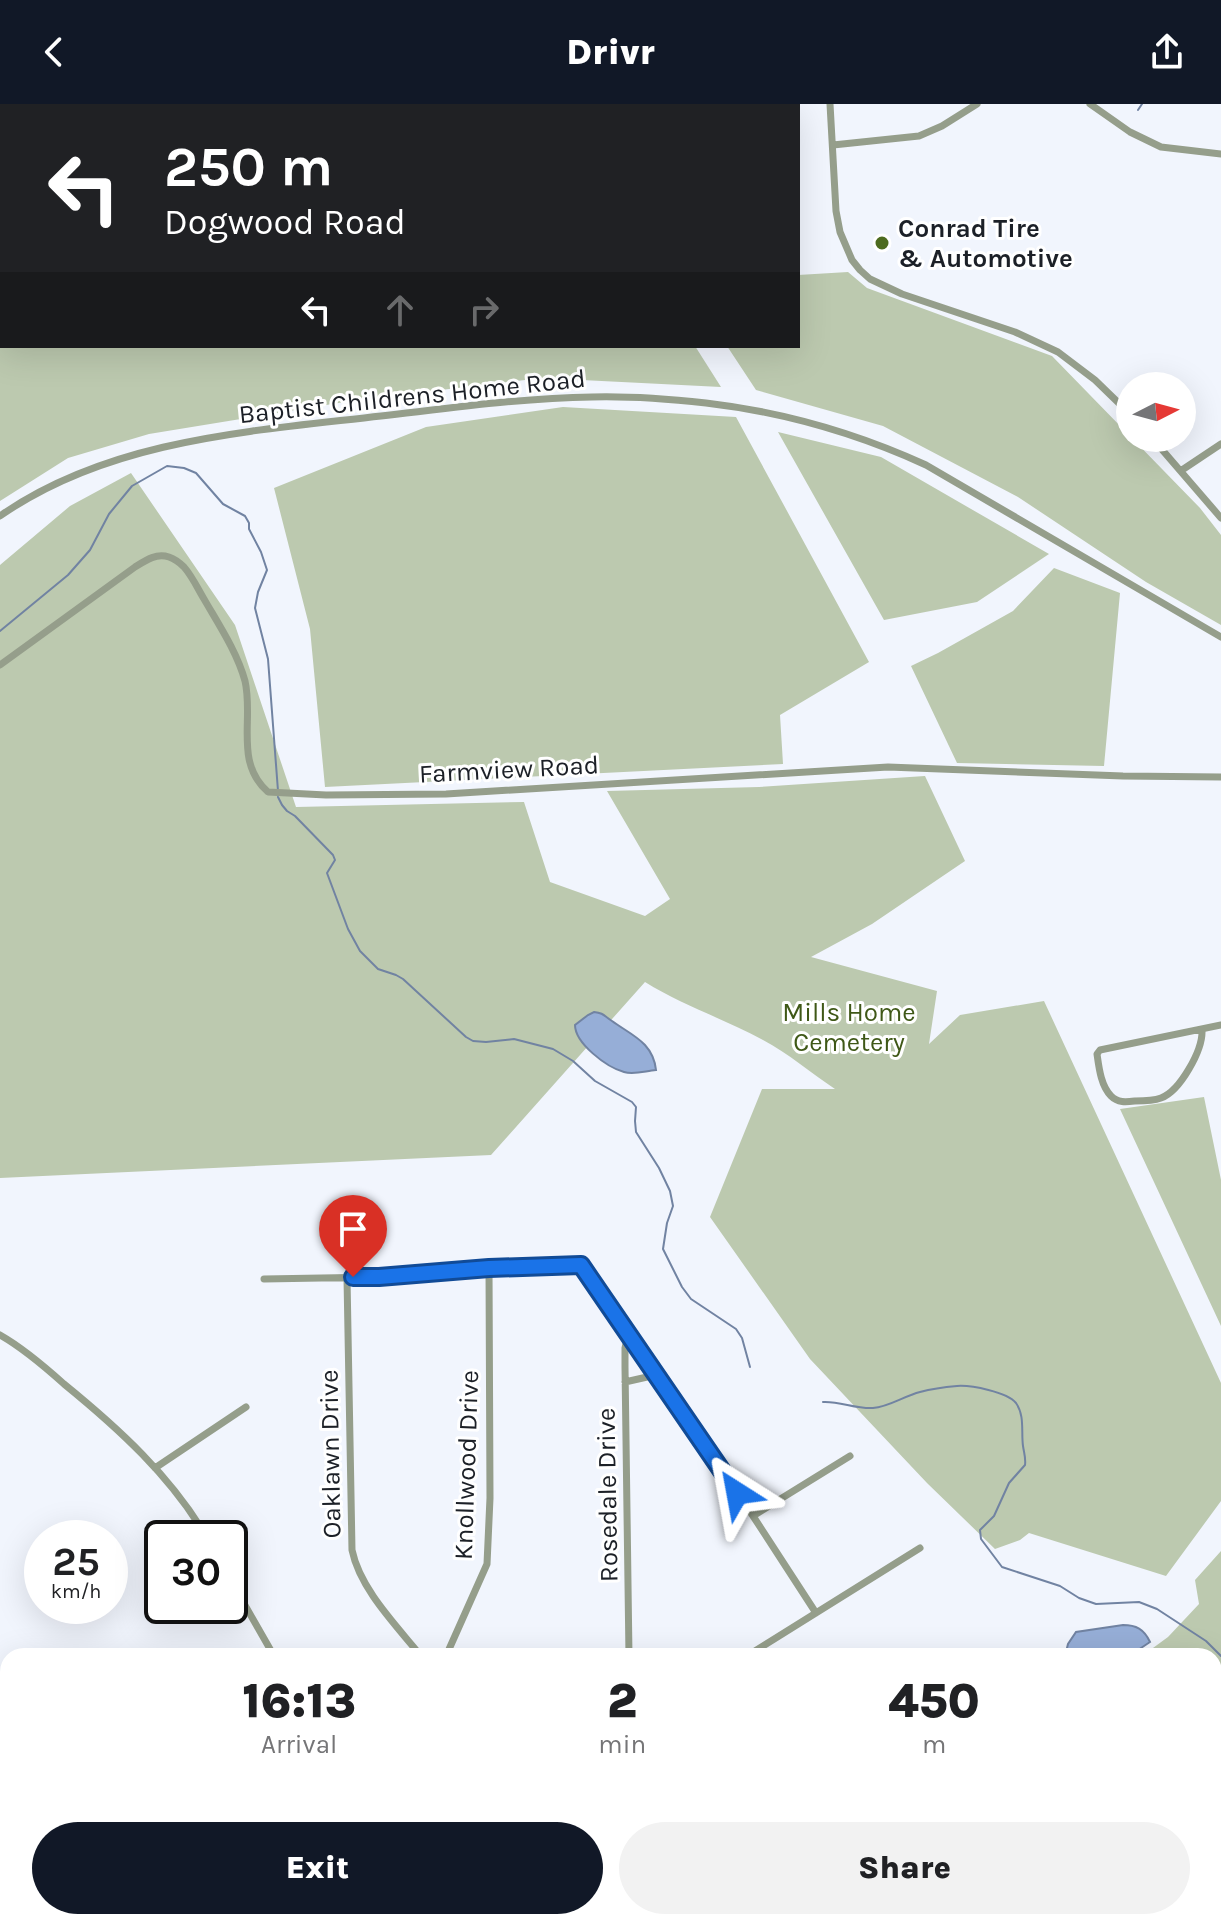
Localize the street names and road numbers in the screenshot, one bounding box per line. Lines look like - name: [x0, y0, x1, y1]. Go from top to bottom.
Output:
- street label: Baptist Childrens Home Road: [237, 363, 587, 430]
- street label: Farmview Road: [418, 749, 600, 790]
- street label: Oaklawn Drive: [314, 1369, 347, 1539]
- street label: Knollwood Drive: [448, 1370, 485, 1560]
- street label: Rosedale Drive: [590, 1408, 625, 1582]

